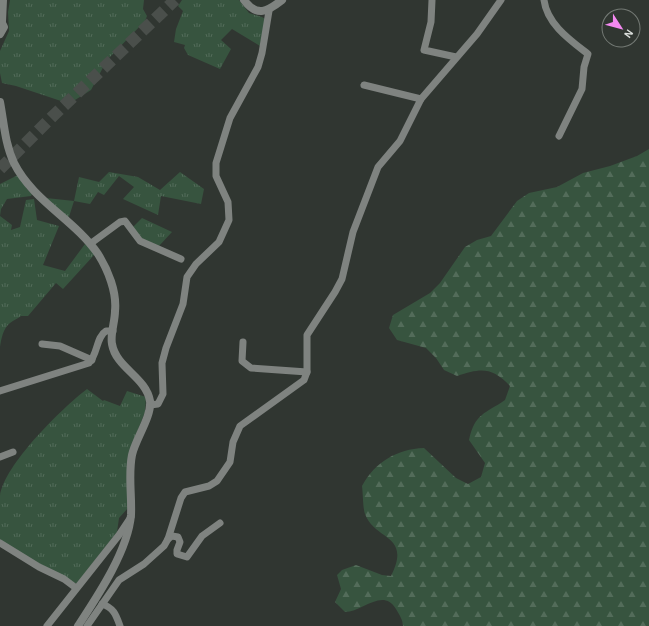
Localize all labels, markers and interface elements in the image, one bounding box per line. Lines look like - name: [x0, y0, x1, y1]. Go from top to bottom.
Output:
- north arrow: [601, 8, 641, 48]
- text: N: [622, 27, 635, 40]

